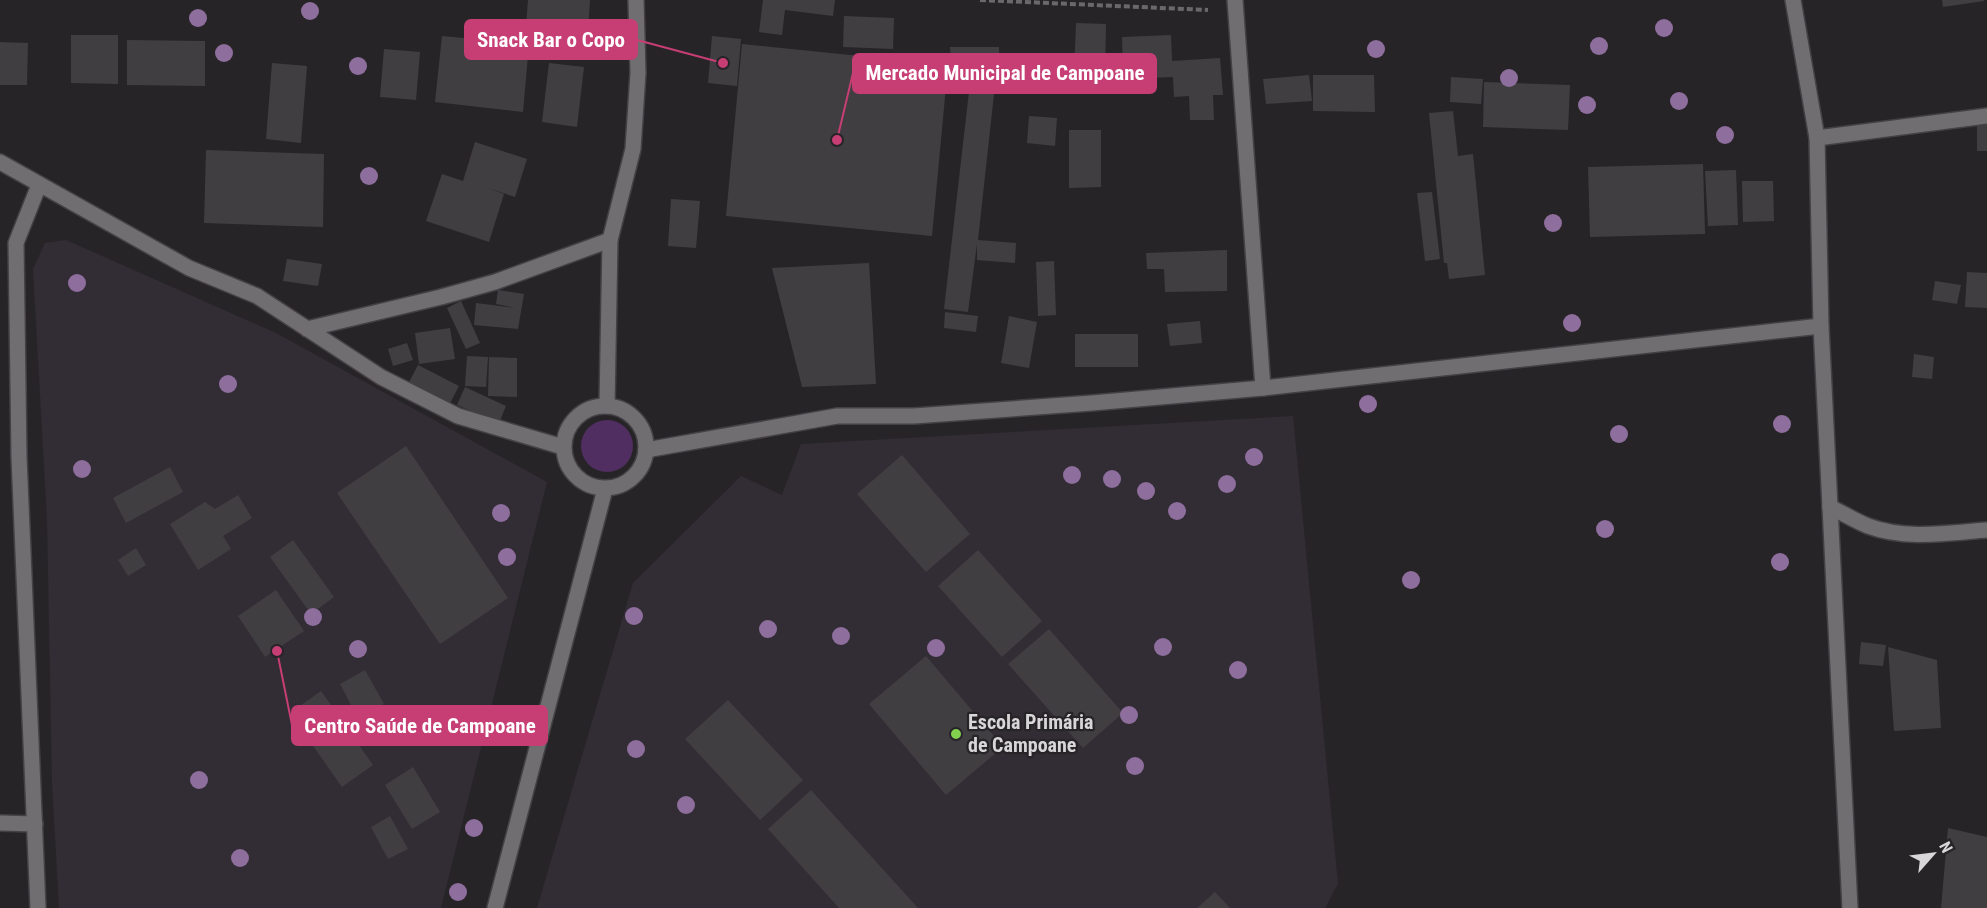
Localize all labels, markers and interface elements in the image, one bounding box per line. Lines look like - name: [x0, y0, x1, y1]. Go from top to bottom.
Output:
- callout: Snack Bar o Copo: [465, 20, 637, 59]
- text: Snack Bar o Copo: [477, 28, 625, 52]
- callout: Mercado Municipal de Campoane: [853, 54, 1156, 93]
- text: Mercado Municipal de Campoane: [865, 61, 1145, 85]
- callout: Centro Saúde de Campoane: [292, 706, 547, 745]
- place label: Escola Primária de Campoane: [968, 710, 1094, 757]
- text: Centro Saúde de Campoane: [304, 714, 536, 738]
- marker: Escola Primária de Campoane: [949, 727, 963, 741]
- north arrow: [1903, 824, 1963, 884]
- text: N: [1935, 838, 1956, 856]

